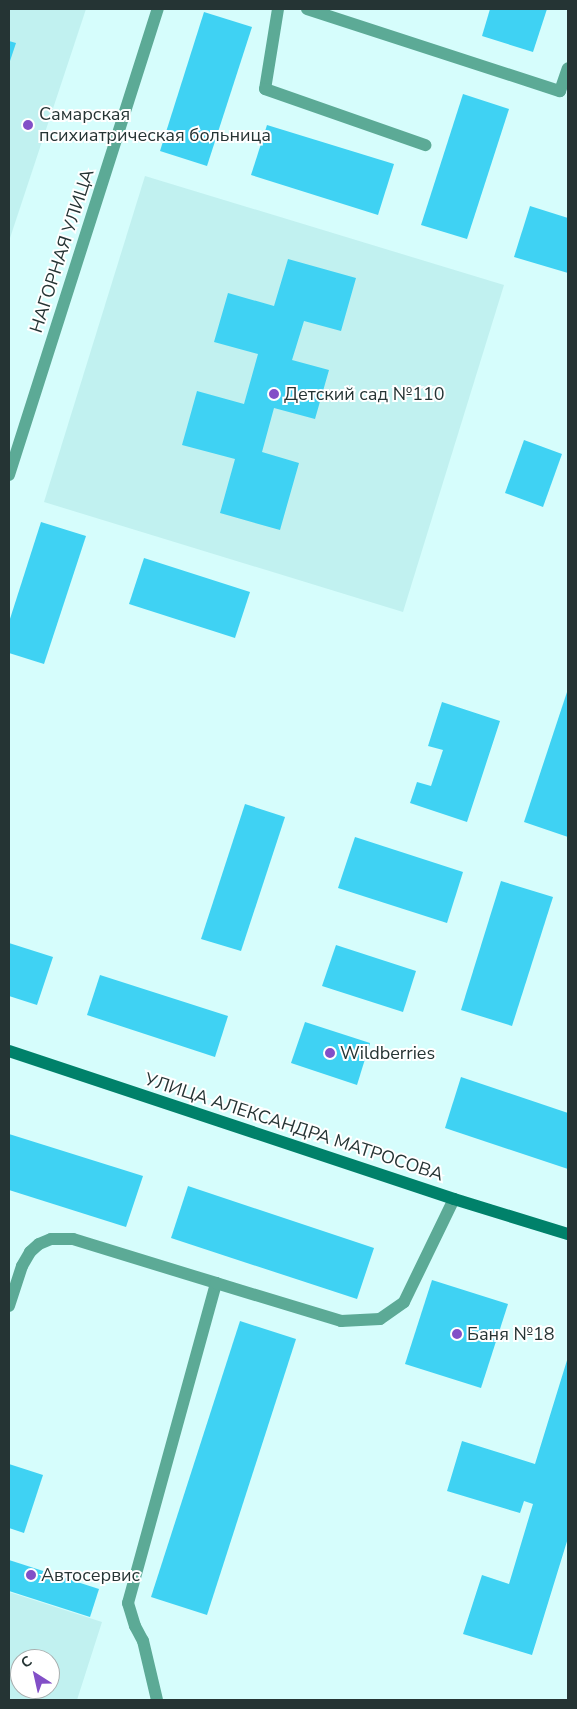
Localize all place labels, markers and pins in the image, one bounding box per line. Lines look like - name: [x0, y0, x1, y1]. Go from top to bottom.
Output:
- place label: Самарская психиатрическая больница: [39, 104, 271, 146]
- marker: Самарская психиатрическая больница: [21, 118, 35, 132]
- place label: Детский сад №110: [284, 383, 445, 405]
- marker: Детский сад №110: [268, 388, 280, 400]
- place label: Wildberries: [340, 1042, 435, 1064]
- marker: Wildberries: [324, 1047, 336, 1059]
- place label: Баня №18: [467, 1323, 554, 1345]
- marker: Баня №18: [451, 1328, 463, 1340]
- place label: Автосервис: [41, 1564, 140, 1586]
- marker: Автосервис: [25, 1569, 37, 1581]

